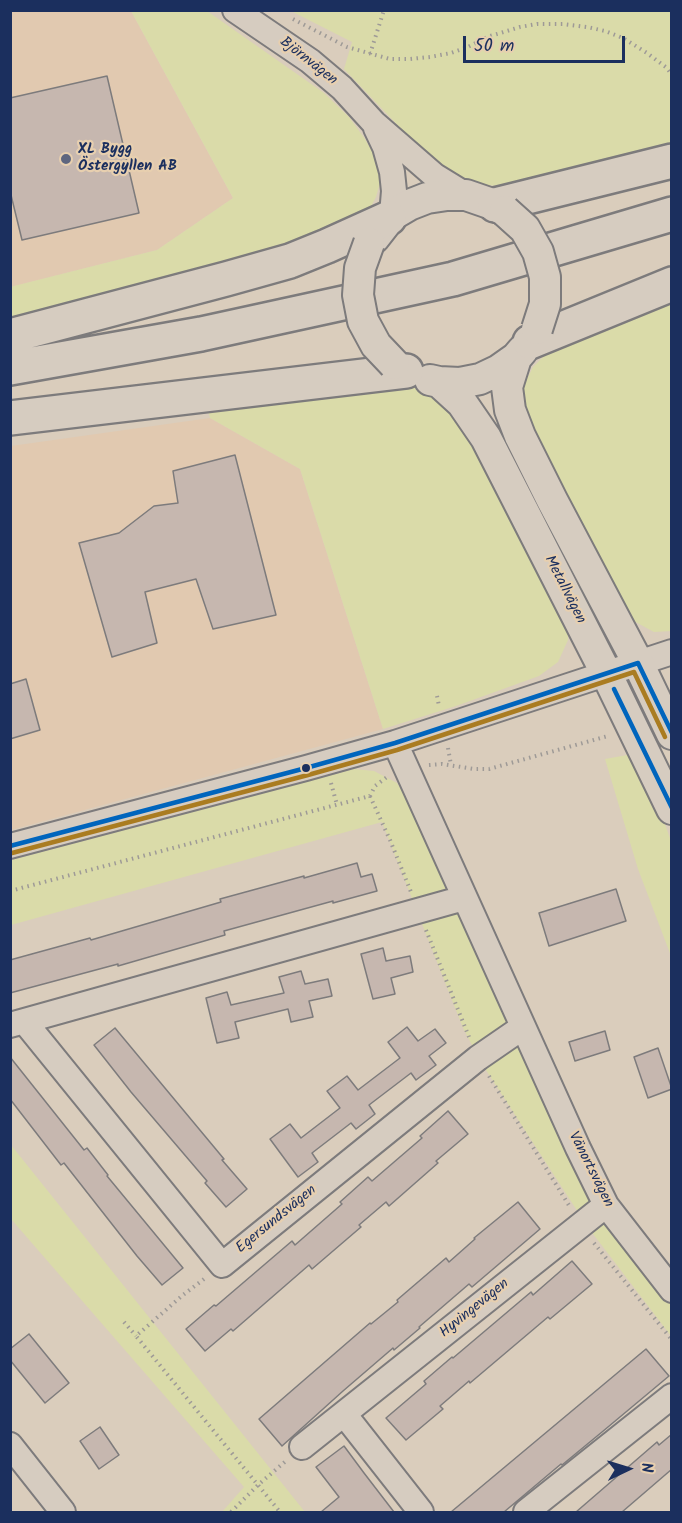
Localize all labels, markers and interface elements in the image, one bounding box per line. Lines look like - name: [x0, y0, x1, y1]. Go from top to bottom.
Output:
- scale bar: [466, 24, 628, 62]
- text: 50 m: [474, 32, 514, 61]
- street label: Björnvägen: [276, 34, 340, 90]
- place label: XL Bygg Östergyllen AB: [78, 141, 177, 176]
- marker: XL Bygg Östergyllen AB: [59, 152, 73, 166]
- street label: Metallvägen: [539, 553, 589, 627]
- unlabelled marker: [300, 762, 312, 774]
- street label: Vänortsvägen: [563, 1129, 617, 1211]
- street label: Egersundsvägen: [233, 1182, 321, 1258]
- street label: Hyvingevägen: [437, 1276, 513, 1342]
- north arrow: [598, 1439, 658, 1499]
- text: N: [634, 1462, 659, 1474]

